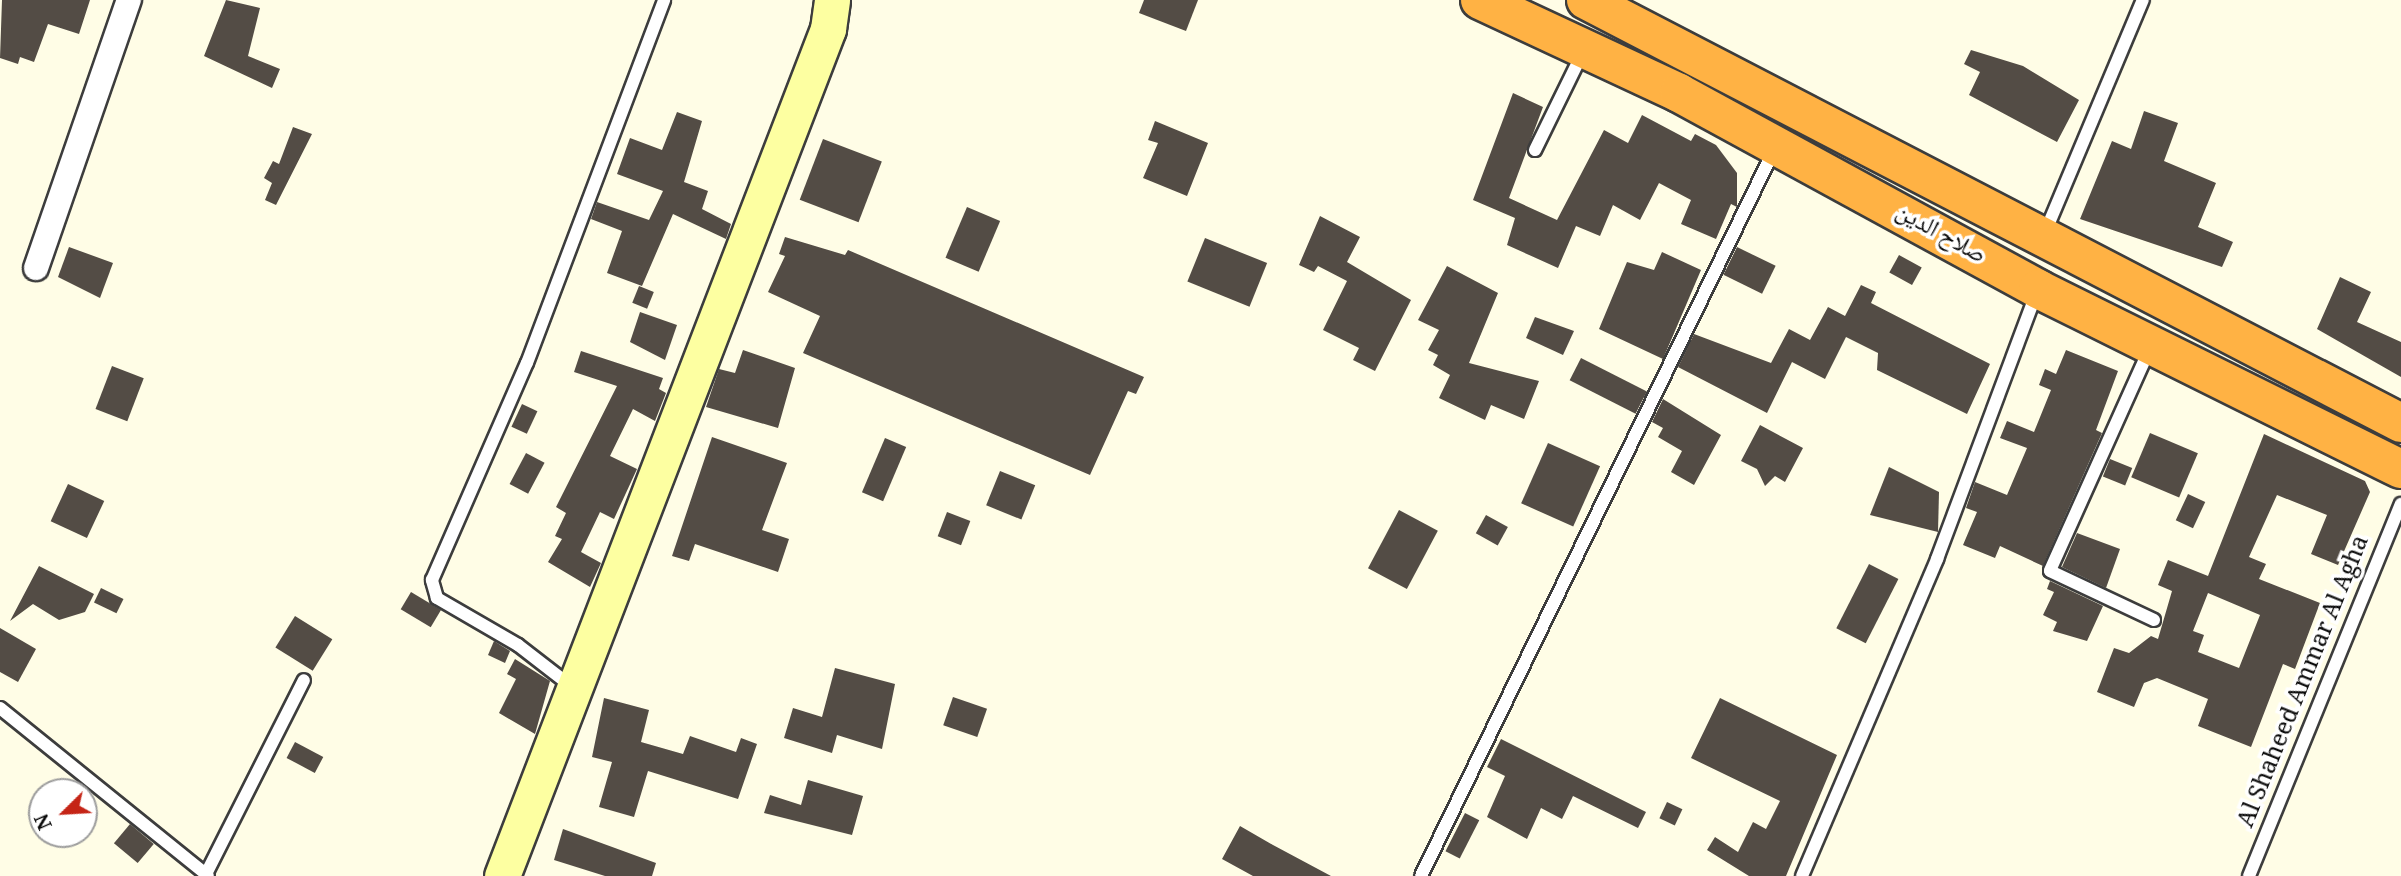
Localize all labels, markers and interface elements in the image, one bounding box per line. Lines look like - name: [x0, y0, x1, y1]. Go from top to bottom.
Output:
- street label: صلاح الدين: [1890, 199, 1990, 271]
- street label: Al Shaheed Ammar Al Agha: [2233, 532, 2377, 832]
- north arrow: [28, 778, 98, 848]
- text: N: [28, 807, 63, 834]

